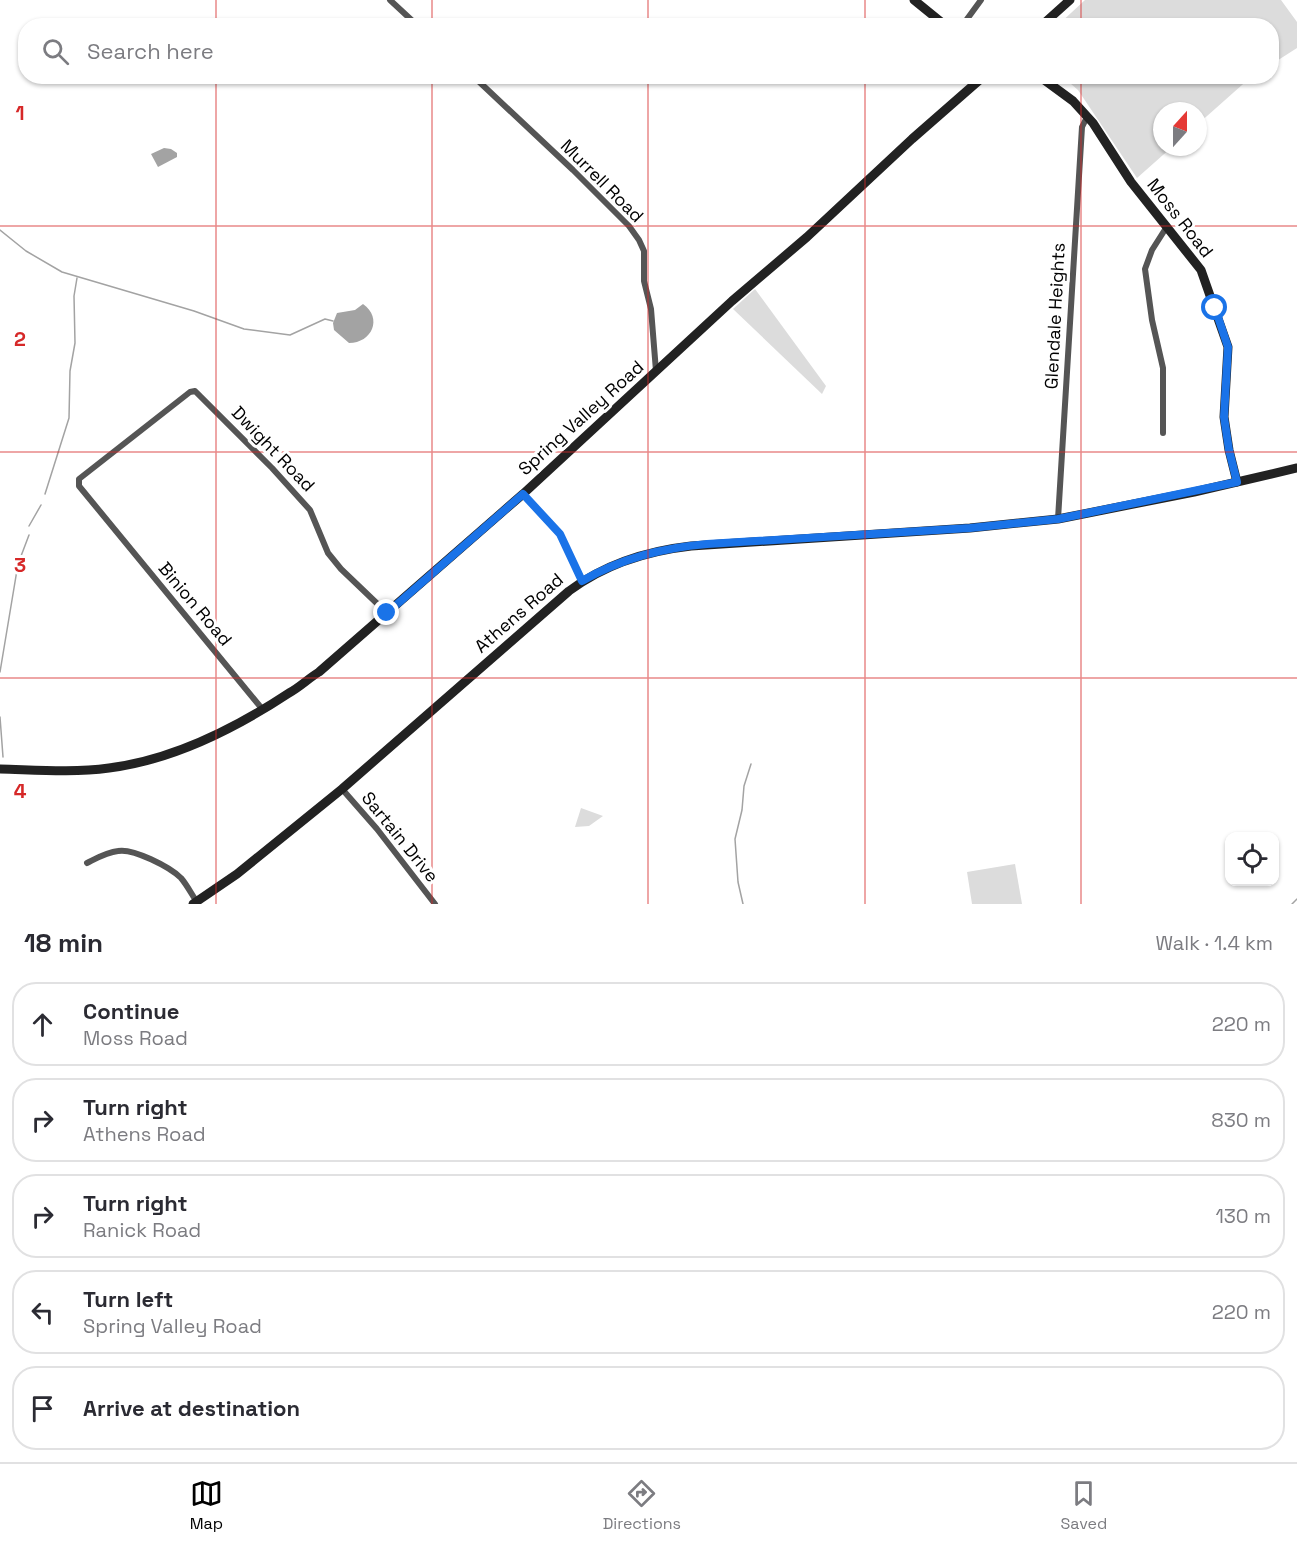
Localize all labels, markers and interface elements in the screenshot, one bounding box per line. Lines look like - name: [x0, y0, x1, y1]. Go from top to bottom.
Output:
- search box: [18, 18, 1279, 84]
- icon: search: [39, 35, 72, 68]
- text: Search here: [87, 37, 214, 65]
- text: 1: [15, 100, 25, 126]
- north arrow: [1153, 102, 1207, 156]
- street label: Murrell Road: [556, 134, 649, 227]
- street label: Moss Road: [1142, 173, 1219, 262]
- street label: Glendale Heights: [1039, 242, 1070, 390]
- route start: [1201, 294, 1227, 320]
- text: 2: [14, 326, 26, 352]
- street label: Spring Valley Road: [513, 355, 648, 480]
- street label: Dwight Road: [227, 401, 320, 496]
- text: 3: [14, 552, 26, 578]
- street label: Binion Road: [154, 557, 237, 650]
- street label: Athens Road: [470, 568, 568, 657]
- route end: [373, 599, 399, 625]
- text: 4: [14, 778, 27, 804]
- street label: Sartain Drive: [357, 787, 444, 887]
- map controls: [1225, 832, 1279, 886]
- button: locate: [1225, 832, 1279, 886]
- text: 18 min: [24, 926, 103, 960]
- text: Walk · 1.4 km: [1156, 930, 1273, 956]
- text: Continue: [83, 997, 179, 1025]
- icon: ahead: [26, 1008, 59, 1041]
- text: 220 m: [1212, 1011, 1271, 1037]
- text: Moss Road: [83, 1025, 188, 1051]
- text: Turn right: [83, 1093, 188, 1121]
- icon: right: [26, 1104, 59, 1137]
- text: 830 m: [1211, 1107, 1271, 1133]
- text: Athens Road: [83, 1121, 206, 1147]
- text: Turn right: [83, 1189, 188, 1217]
- icon: right: [26, 1200, 59, 1233]
- text: 130 m: [1215, 1203, 1271, 1229]
- text: Ranick Road: [83, 1217, 201, 1243]
- text: Turn left: [83, 1285, 173, 1313]
- icon: left: [26, 1296, 59, 1329]
- text: 220 m: [1212, 1299, 1271, 1325]
- text: Spring Valley Road: [83, 1313, 262, 1339]
- icon: arrive: [26, 1392, 59, 1425]
- text: Arrive at destination: [83, 1394, 300, 1422]
- tab: Map: [190, 1477, 223, 1534]
- tab: Directions: [603, 1477, 681, 1534]
- tab: Saved: [1061, 1477, 1107, 1534]

